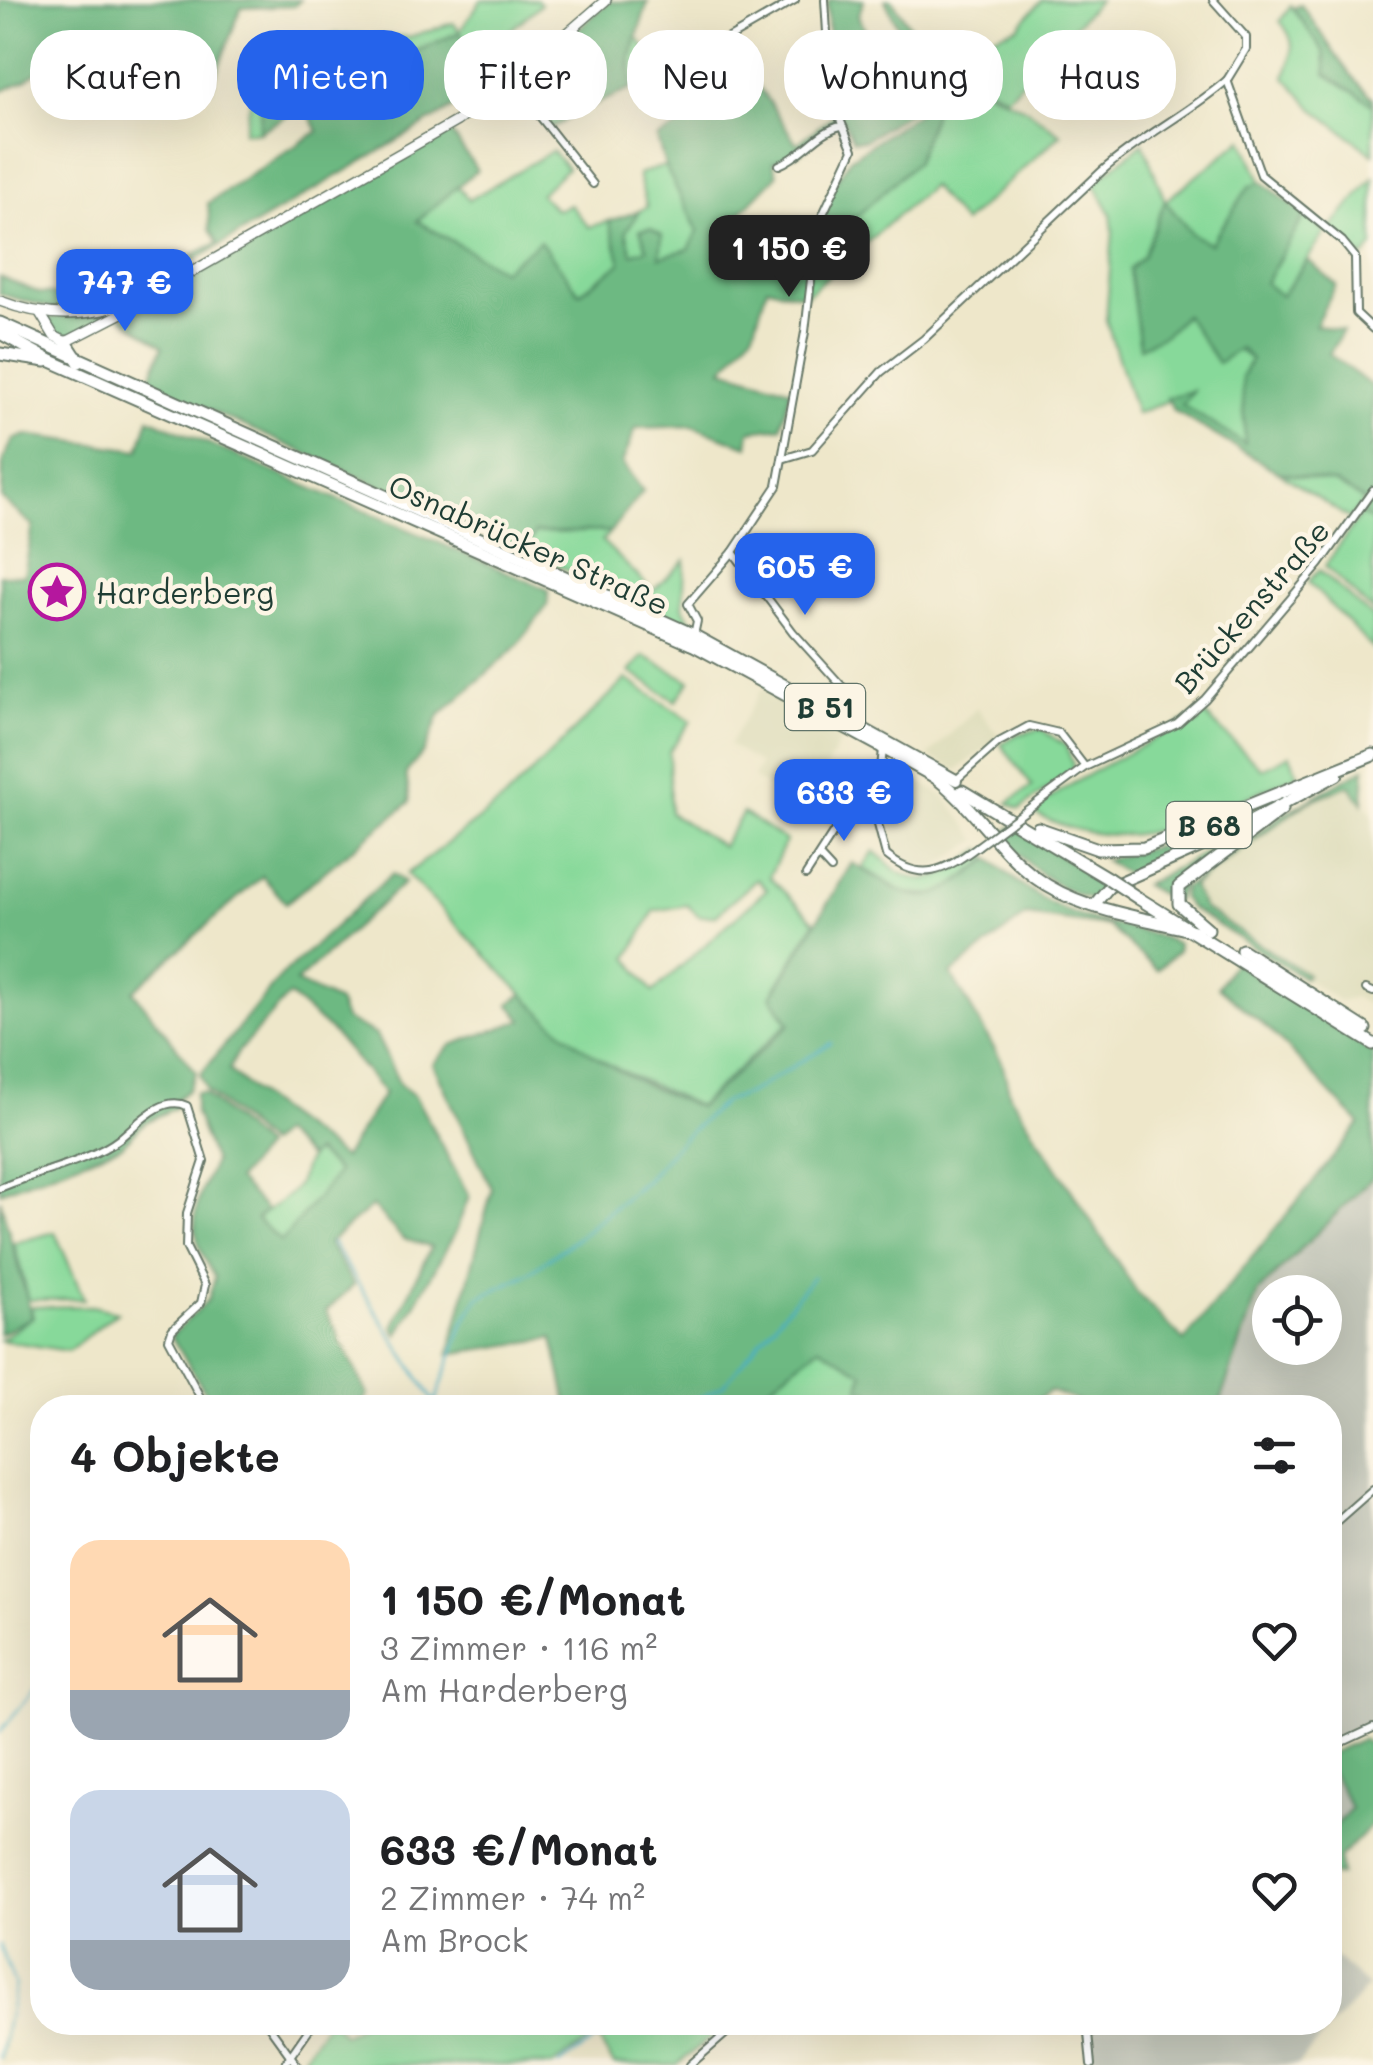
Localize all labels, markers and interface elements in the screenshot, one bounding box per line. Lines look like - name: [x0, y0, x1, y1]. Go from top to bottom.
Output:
- chip: Kaufen: [30, 30, 217, 120]
- chip: Mieten: [237, 30, 424, 120]
- chip: Filter: [444, 30, 607, 120]
- chip: Neu: [627, 30, 764, 120]
- chip: Wohnung: [784, 30, 1003, 120]
- chip: Haus: [1023, 30, 1176, 120]
- pin: 1 150 €: [697, 215, 881, 300]
- text: 1 150 €: [731, 226, 847, 268]
- pin: 747 €: [55, 249, 195, 334]
- text: 747 €: [78, 260, 172, 302]
- street label: Osnabrücker Straße: [383, 464, 675, 624]
- street label: Brückenstraße: [1164, 511, 1338, 701]
- pin: 605 €: [735, 533, 875, 618]
- text: 605 €: [757, 544, 853, 586]
- place icon: Harderberg: [27, 562, 87, 622]
- place label: Harderberg: [96, 572, 274, 612]
- road number: B 51: [785, 684, 865, 730]
- pin: 633 €: [774, 759, 914, 844]
- text: 633 €: [796, 770, 892, 812]
- road number: B 68: [1166, 802, 1252, 848]
- map controls: [1252, 1275, 1342, 1365]
- button: locate: [1252, 1275, 1342, 1365]
- text: 4 Objekte: [70, 1428, 280, 1483]
- icon: filters: [1247, 1428, 1302, 1483]
- text: 1 150 €/Monat: [380, 1571, 686, 1626]
- icon: home: [150, 1580, 270, 1700]
- icon: heart: [1247, 1613, 1302, 1668]
- text: 3 Zimmer · 116 m²: [380, 1626, 657, 1668]
- text: Am Harderberg: [380, 1668, 628, 1710]
- text: 633 €/Monat: [380, 1821, 658, 1876]
- icon: home: [150, 1830, 270, 1950]
- icon: heart: [1247, 1863, 1302, 1918]
- text: 2 Zimmer · 74 m²: [380, 1876, 645, 1918]
- text: Am Brock: [380, 1918, 529, 1960]

